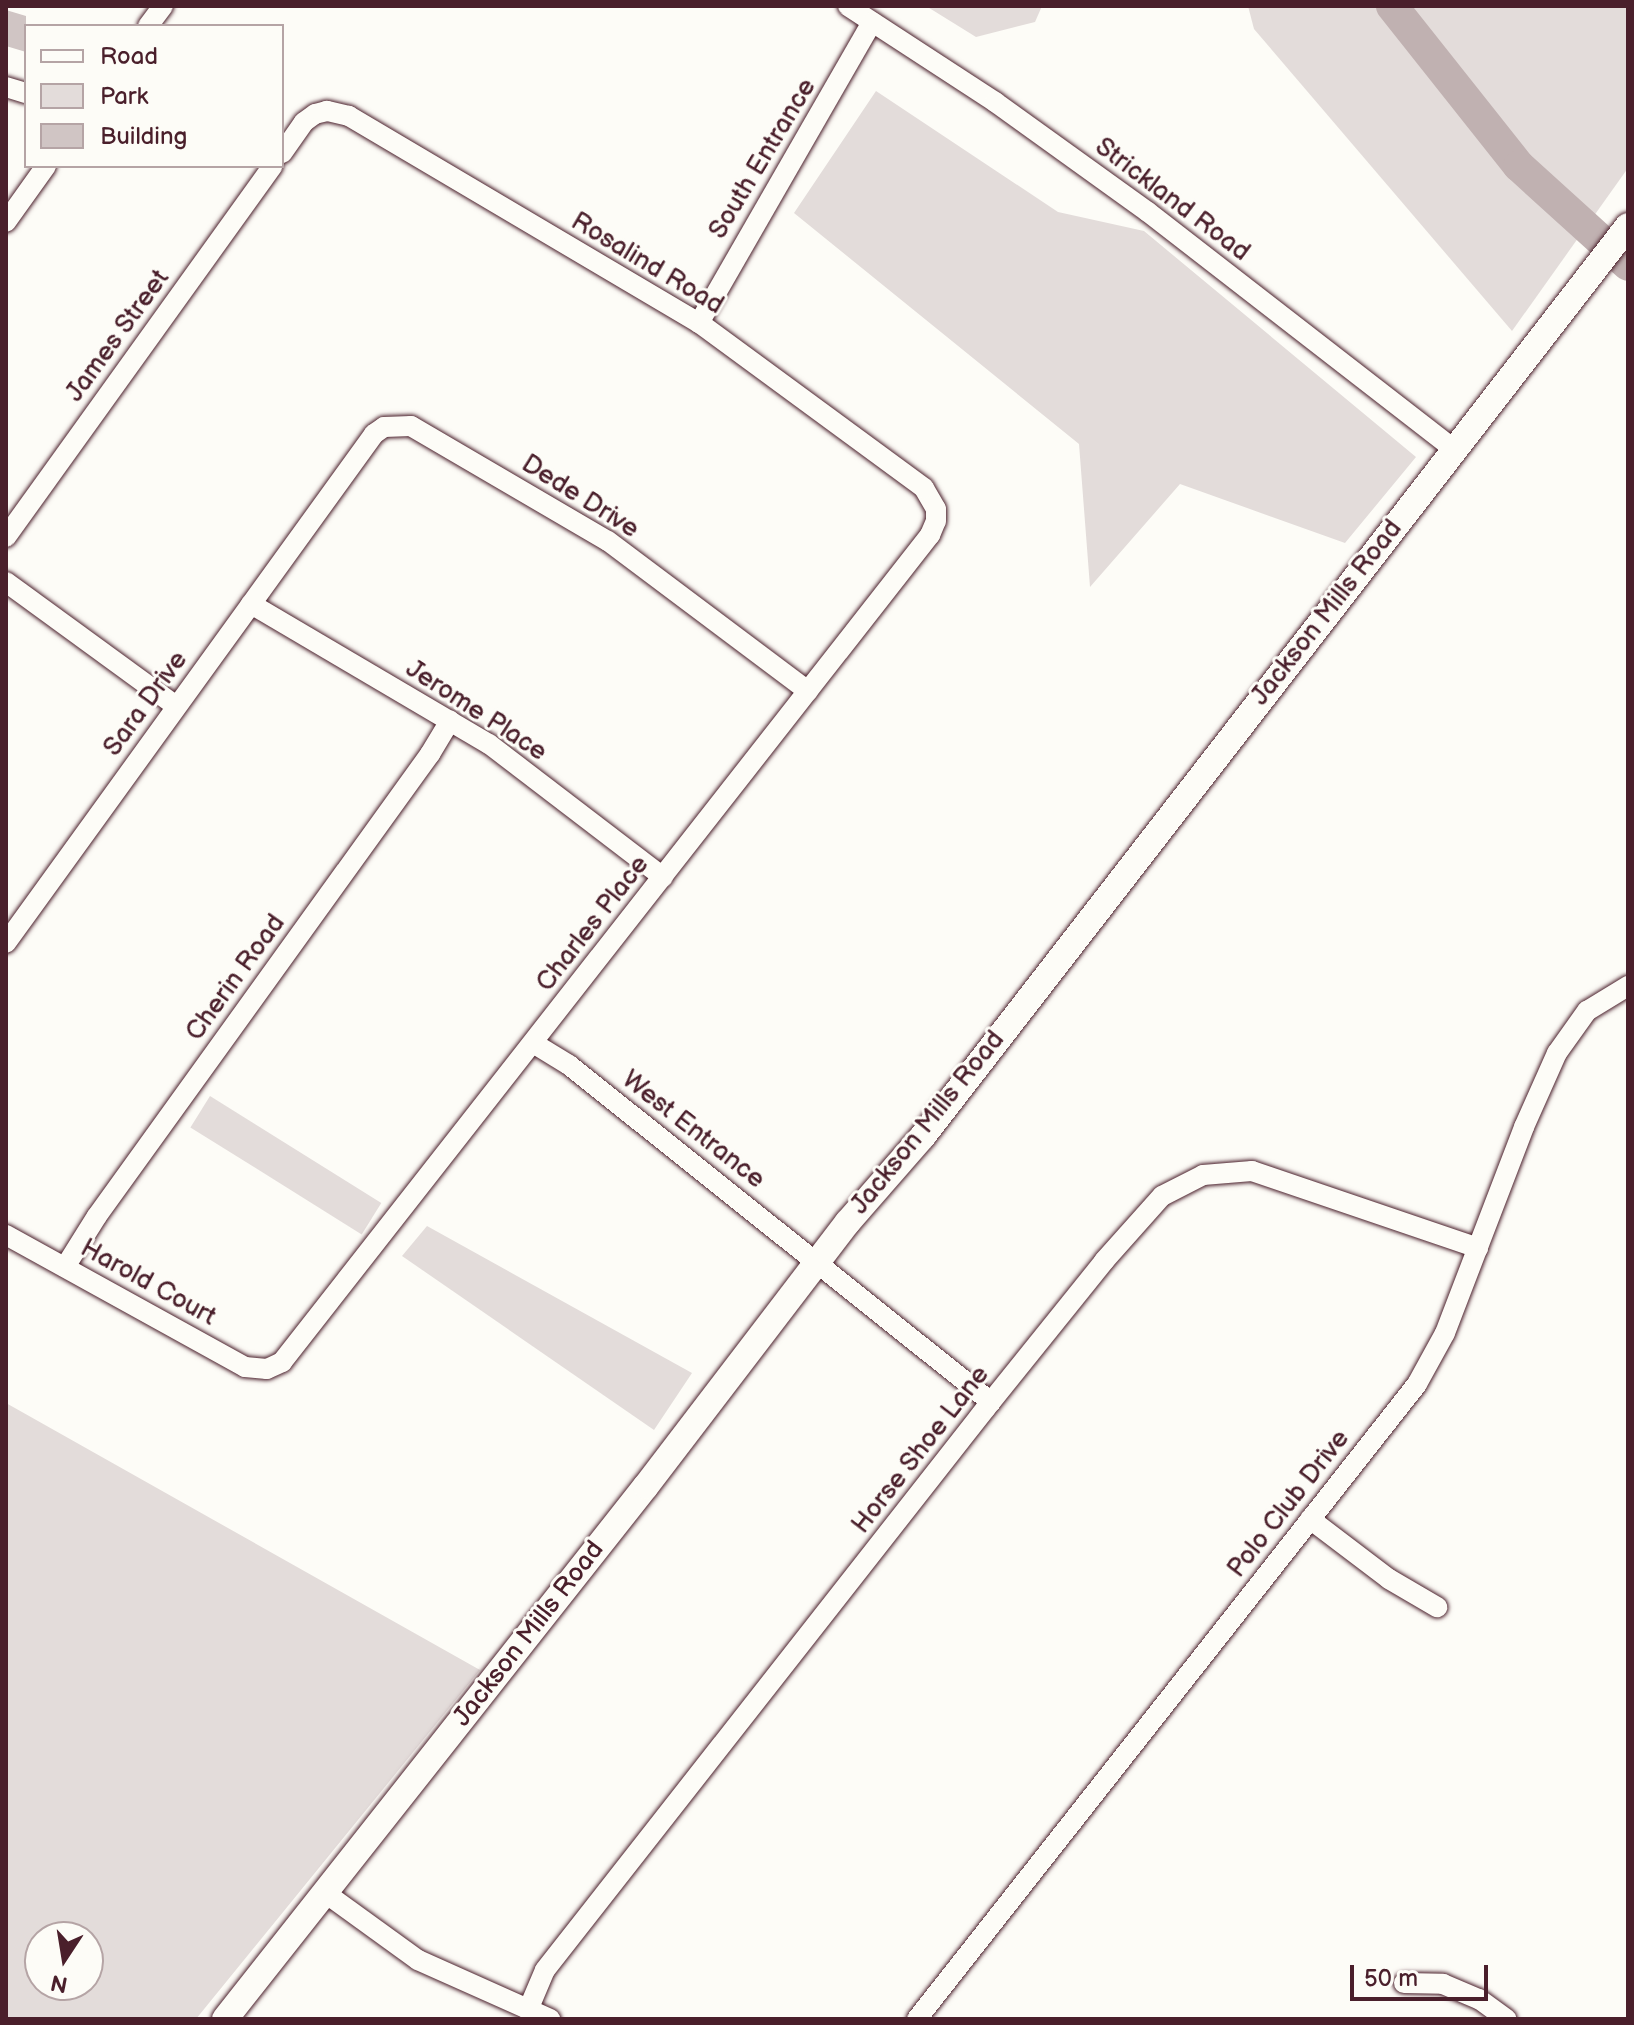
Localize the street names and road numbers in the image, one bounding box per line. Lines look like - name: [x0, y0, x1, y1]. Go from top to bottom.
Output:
- street label: South Entrance: [703, 73, 823, 245]
- street label: Strickland Road: [1089, 132, 1255, 268]
- street label: Rosalind Road: [565, 206, 729, 322]
- street label: James Street: [60, 264, 176, 408]
- street label: Dede Drive: [516, 449, 644, 545]
- street label: Jackson Mills Road: [1245, 514, 1409, 712]
- street label: Sara Drive: [97, 645, 195, 763]
- street label: Jerome Place: [400, 654, 552, 768]
- street label: Charles Place: [530, 850, 656, 998]
- street label: Cherin Road: [180, 909, 292, 1047]
- street label: Jackson Mills Road: [845, 1025, 1011, 1221]
- street label: West Entrance: [615, 1065, 771, 1195]
- street label: Harold Court: [75, 1233, 221, 1333]
- street label: Horse Shoe Lane: [846, 1360, 996, 1540]
- street label: Polo Club Drive: [1222, 1424, 1356, 1584]
- street label: Jackson Mills Road: [447, 1535, 611, 1733]

